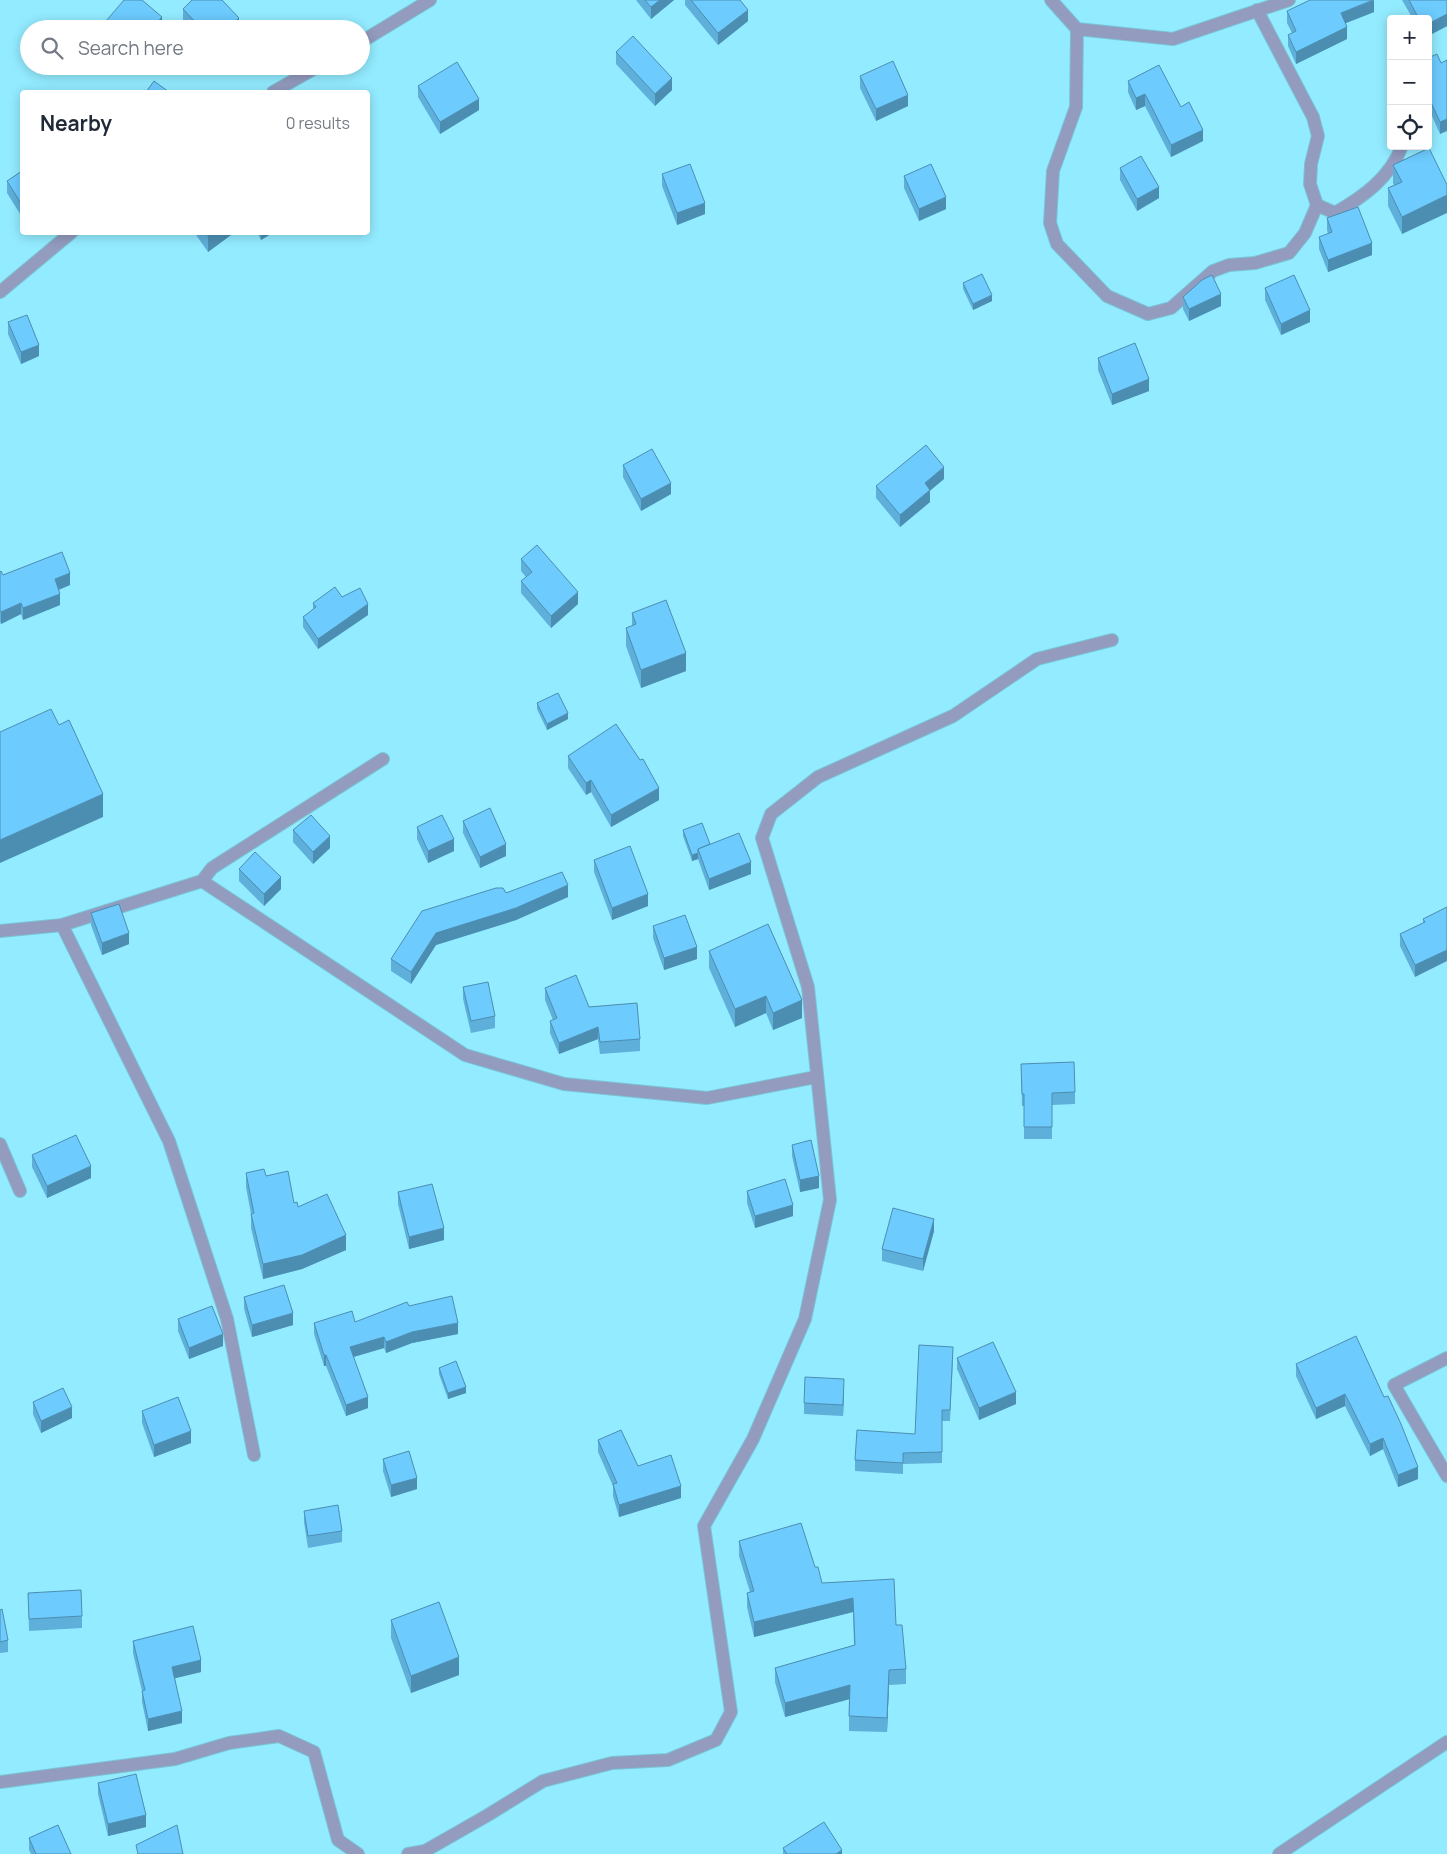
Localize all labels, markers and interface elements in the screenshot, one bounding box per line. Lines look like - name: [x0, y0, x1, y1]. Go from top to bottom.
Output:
- map controls: [1387, 15, 1432, 150]
- button: +: [1387, 15, 1432, 60]
- search box: [20, 20, 370, 75]
- icon: search: [38, 34, 66, 62]
- text: Search here: [78, 35, 184, 61]
- button: −: [1387, 60, 1432, 105]
- button: locate: [1387, 105, 1432, 150]
- text: Nearby: [40, 109, 112, 137]
- text: 0 results: [286, 112, 350, 134]

